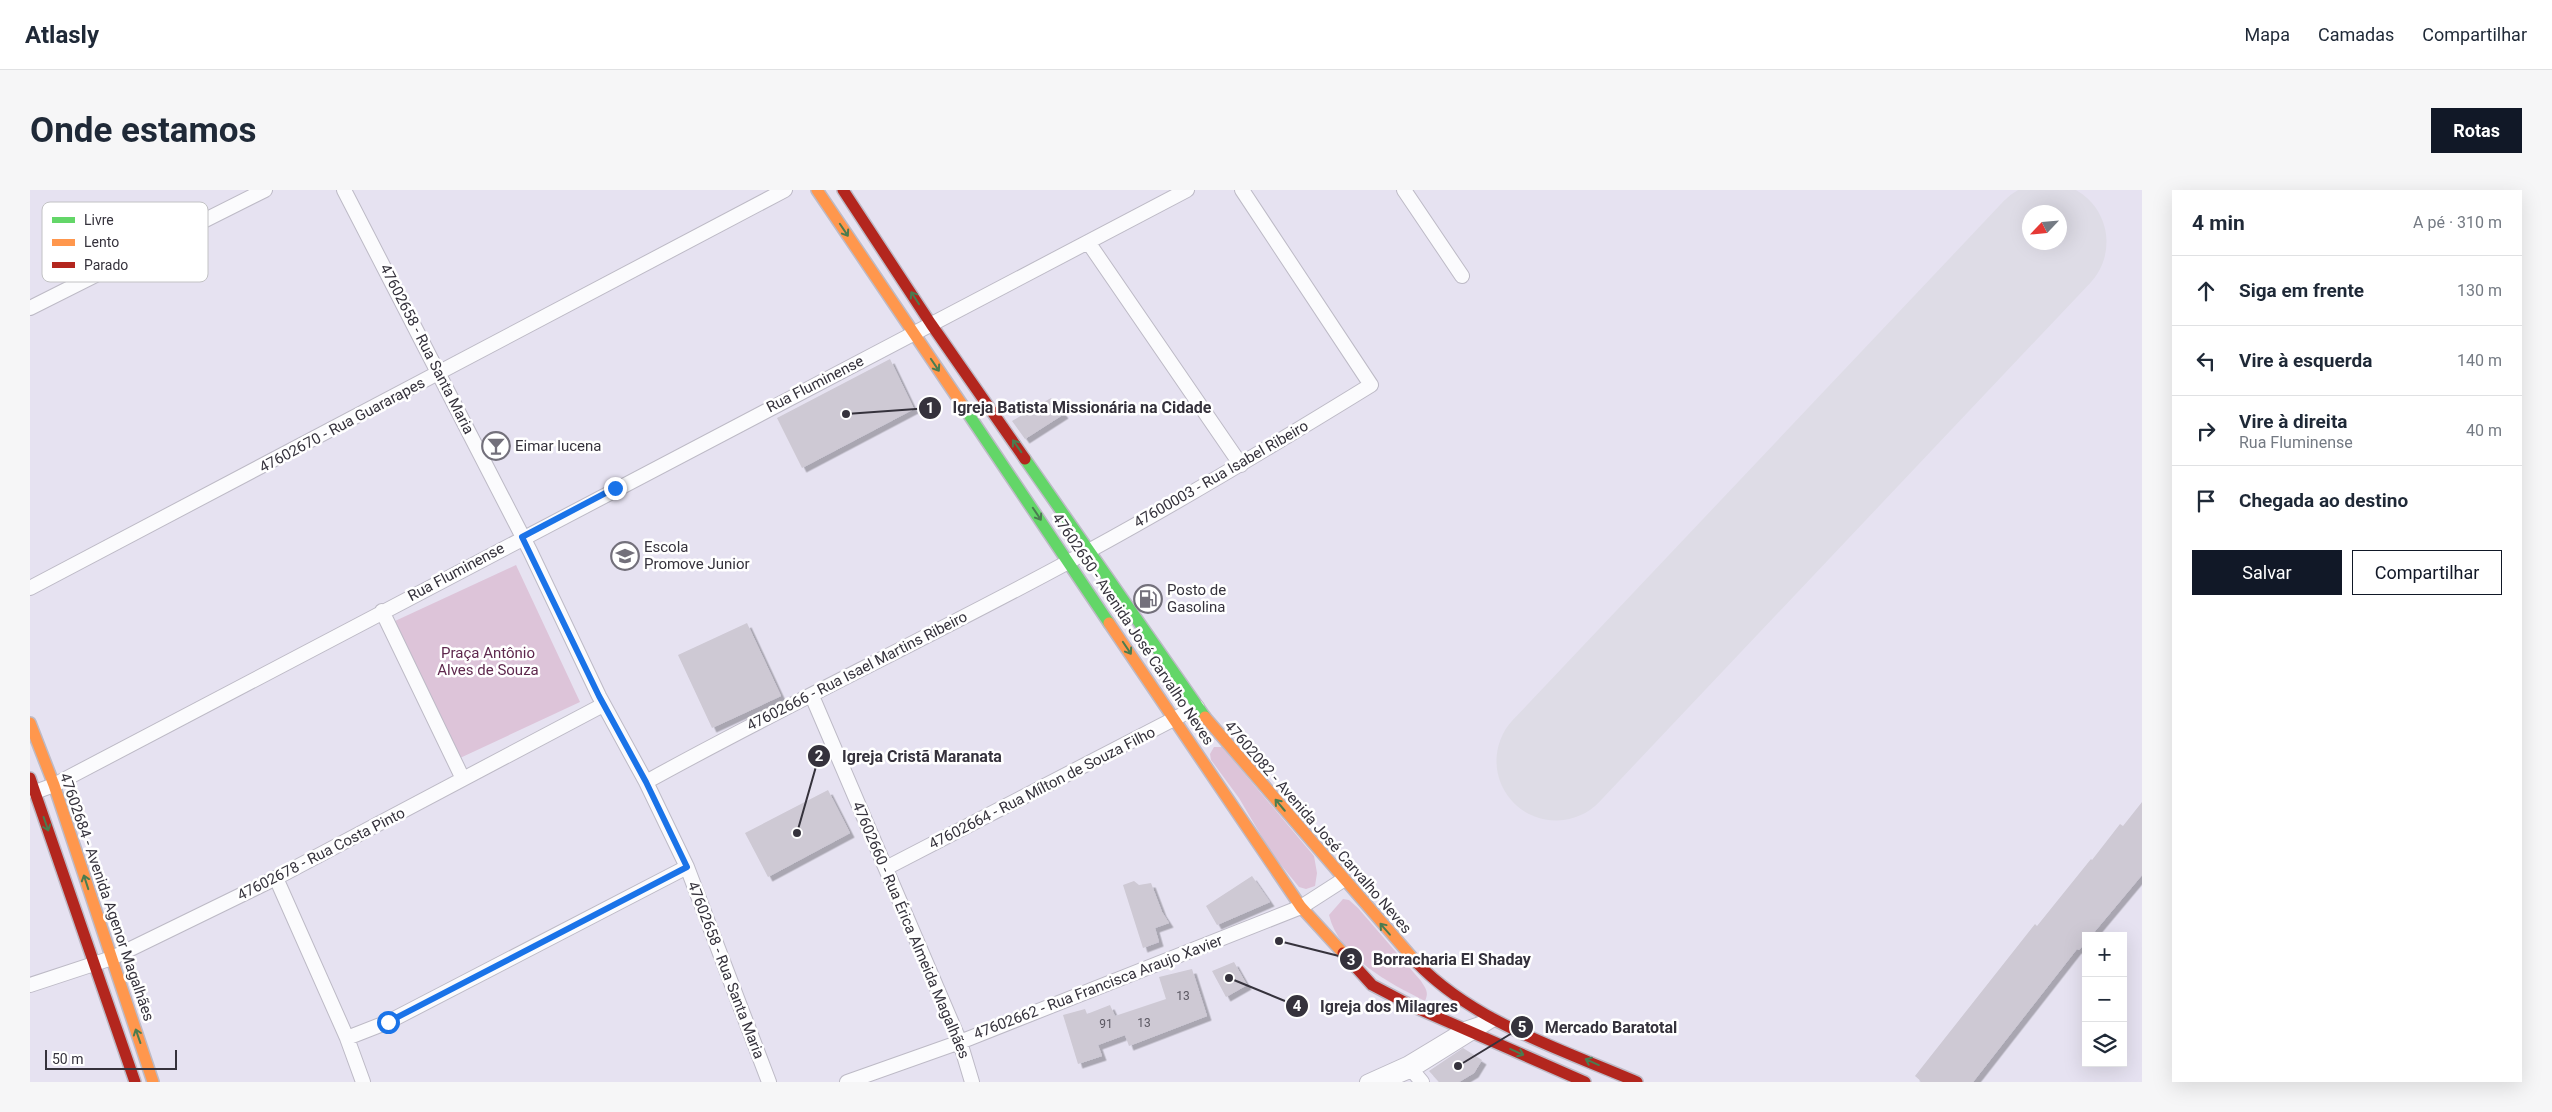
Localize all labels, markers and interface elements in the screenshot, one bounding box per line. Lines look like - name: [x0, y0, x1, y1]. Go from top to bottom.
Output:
- text: Atlasly: [25, 21, 99, 49]
- text: Mapa: [2245, 24, 2290, 45]
- text: Camadas: [2318, 24, 2394, 45]
- text: Compartilhar: [2422, 24, 2527, 45]
- button: Rotas: [2431, 108, 2522, 153]
- text: Onde estamos: [30, 110, 257, 151]
- legend: [42, 202, 208, 282]
- north arrow: [2022, 205, 2067, 250]
- text: 4 min: [2192, 211, 2245, 235]
- text: Livre: [84, 212, 114, 228]
- text: A pé · 310 m: [2413, 213, 2502, 232]
- one-way arrow: [839, 223, 849, 237]
- text: Lento: [84, 234, 119, 250]
- text: Parado: [84, 257, 128, 273]
- street label: 47602658 - Rua Santa Maria: [376, 261, 478, 437]
- icon: ahead: [2192, 277, 2220, 305]
- text: Siga em frente: [2239, 279, 2364, 302]
- text: 130 m: [2457, 281, 2502, 300]
- one-way arrow: [909, 291, 920, 305]
- icon: left: [2192, 347, 2220, 375]
- text: Vire à esquerda: [2239, 349, 2372, 372]
- text: 140 m: [2457, 351, 2502, 370]
- street label: Rua Fluminense: [763, 352, 867, 416]
- one-way arrow: [930, 358, 940, 372]
- street label: 47602670 - Rua Guararapes: [256, 374, 428, 476]
- callout: Igreja Batista Missionária na Cidade: [917, 392, 1221, 423]
- text: Igreja Batista Missionária na Cidade: [952, 398, 1212, 417]
- text: 1: [926, 399, 934, 417]
- text: Vire à direita: [2239, 410, 2348, 433]
- street label: 47600003 - Rua Isabel Ribeiro: [1131, 417, 1311, 531]
- icon: right: [2192, 417, 2220, 445]
- text: 40 m: [2466, 421, 2502, 440]
- bar icon: Eimar lucena: [481, 431, 511, 461]
- text: Rua Fluminense: [2239, 433, 2353, 452]
- place label: Eimar lucena: [515, 437, 601, 455]
- one-way arrow: [1012, 440, 1023, 453]
- route end: [604, 477, 627, 500]
- icon: arrive: [2192, 487, 2220, 515]
- text: Chegada ao destino: [2239, 489, 2408, 512]
- one-way arrow: [1032, 506, 1042, 520]
- street label: 47602650 - Avenida José Carvalho Neves: [1048, 509, 1218, 749]
- place label: Escola Promove Junior: [644, 538, 750, 573]
- street label: Rua Fluminense: [405, 539, 507, 605]
- school or university icon: Escola Promove Junior: [610, 541, 640, 571]
- button: Salvar: [2192, 550, 2342, 595]
- button: Compartilhar: [2352, 550, 2502, 595]
- place label: Posto de Gasolina: [1167, 581, 1226, 616]
- fuel station icon: Posto de Gasolina: [1133, 584, 1163, 614]
- street label: 47602666 - Rua Isael Martins Ribeiro: [744, 607, 970, 735]
- one-way arrow: [1123, 641, 1133, 655]
- park label: Praça Antônio Alves de Souza: [437, 644, 539, 679]
- street label: 47602082 - Avenida José Carvalho Neves: [1221, 717, 1415, 937]
- street label: 47602664 - Rua Mílton de Souza Filho: [926, 723, 1158, 853]
- callout: Igreja Cristã Maranata: [807, 740, 1011, 771]
- text: 2: [815, 747, 824, 765]
- text: Igreja Cristã Maranata: [842, 747, 1002, 766]
- street label: 47602684 - Avenida Agenor Magalhães: [56, 771, 158, 1023]
- street label: 47602660 - Rua Érica Almeida Magalhães: [848, 799, 974, 1061]
- one-way arrow: [1275, 799, 1286, 812]
- street label: 47602678 - Rua Costa Pinto: [234, 804, 408, 904]
- one-way arrow: [42, 816, 51, 831]
- one-way arrow: [81, 874, 90, 890]
- street label: 47602658 - Rua Santa Maria: [684, 879, 768, 1061]
- one-way arrow: [1380, 923, 1391, 936]
- street label: 47602662 - Rua Francisca Araujo Xavier: [971, 931, 1225, 1043]
- map controls: [2082, 932, 2127, 1067]
- button: +: [2082, 932, 2127, 977]
- callout: Borracharia El Shaday: [1338, 944, 1541, 975]
- text: Borracharia El Shaday: [1373, 950, 1532, 969]
- text: 3: [1347, 951, 1355, 969]
- button: −: [2082, 977, 2127, 1022]
- house number: 13: [1176, 989, 1190, 1003]
- callout: Igreja dos Milagres: [1285, 991, 1468, 1022]
- text: 4: [1293, 997, 1302, 1015]
- text: Igreja dos Milagres: [1320, 997, 1458, 1016]
- route start: [377, 1011, 400, 1034]
- callout: Mercado Baratotal: [1510, 1012, 1687, 1043]
- house number: 13: [1137, 1016, 1151, 1030]
- house number: 91: [1099, 1017, 1113, 1031]
- text: 5: [1518, 1018, 1526, 1036]
- text: Mercado Baratotal: [1545, 1018, 1677, 1037]
- button: layers: [2082, 1022, 2127, 1067]
- one-way arrow: [133, 1028, 142, 1044]
- scale bar: [45, 1047, 178, 1070]
- one-way arrow: [1509, 1047, 1524, 1057]
- text: 50 m: [52, 1051, 84, 1067]
- one-way arrow: [1585, 1057, 1600, 1067]

